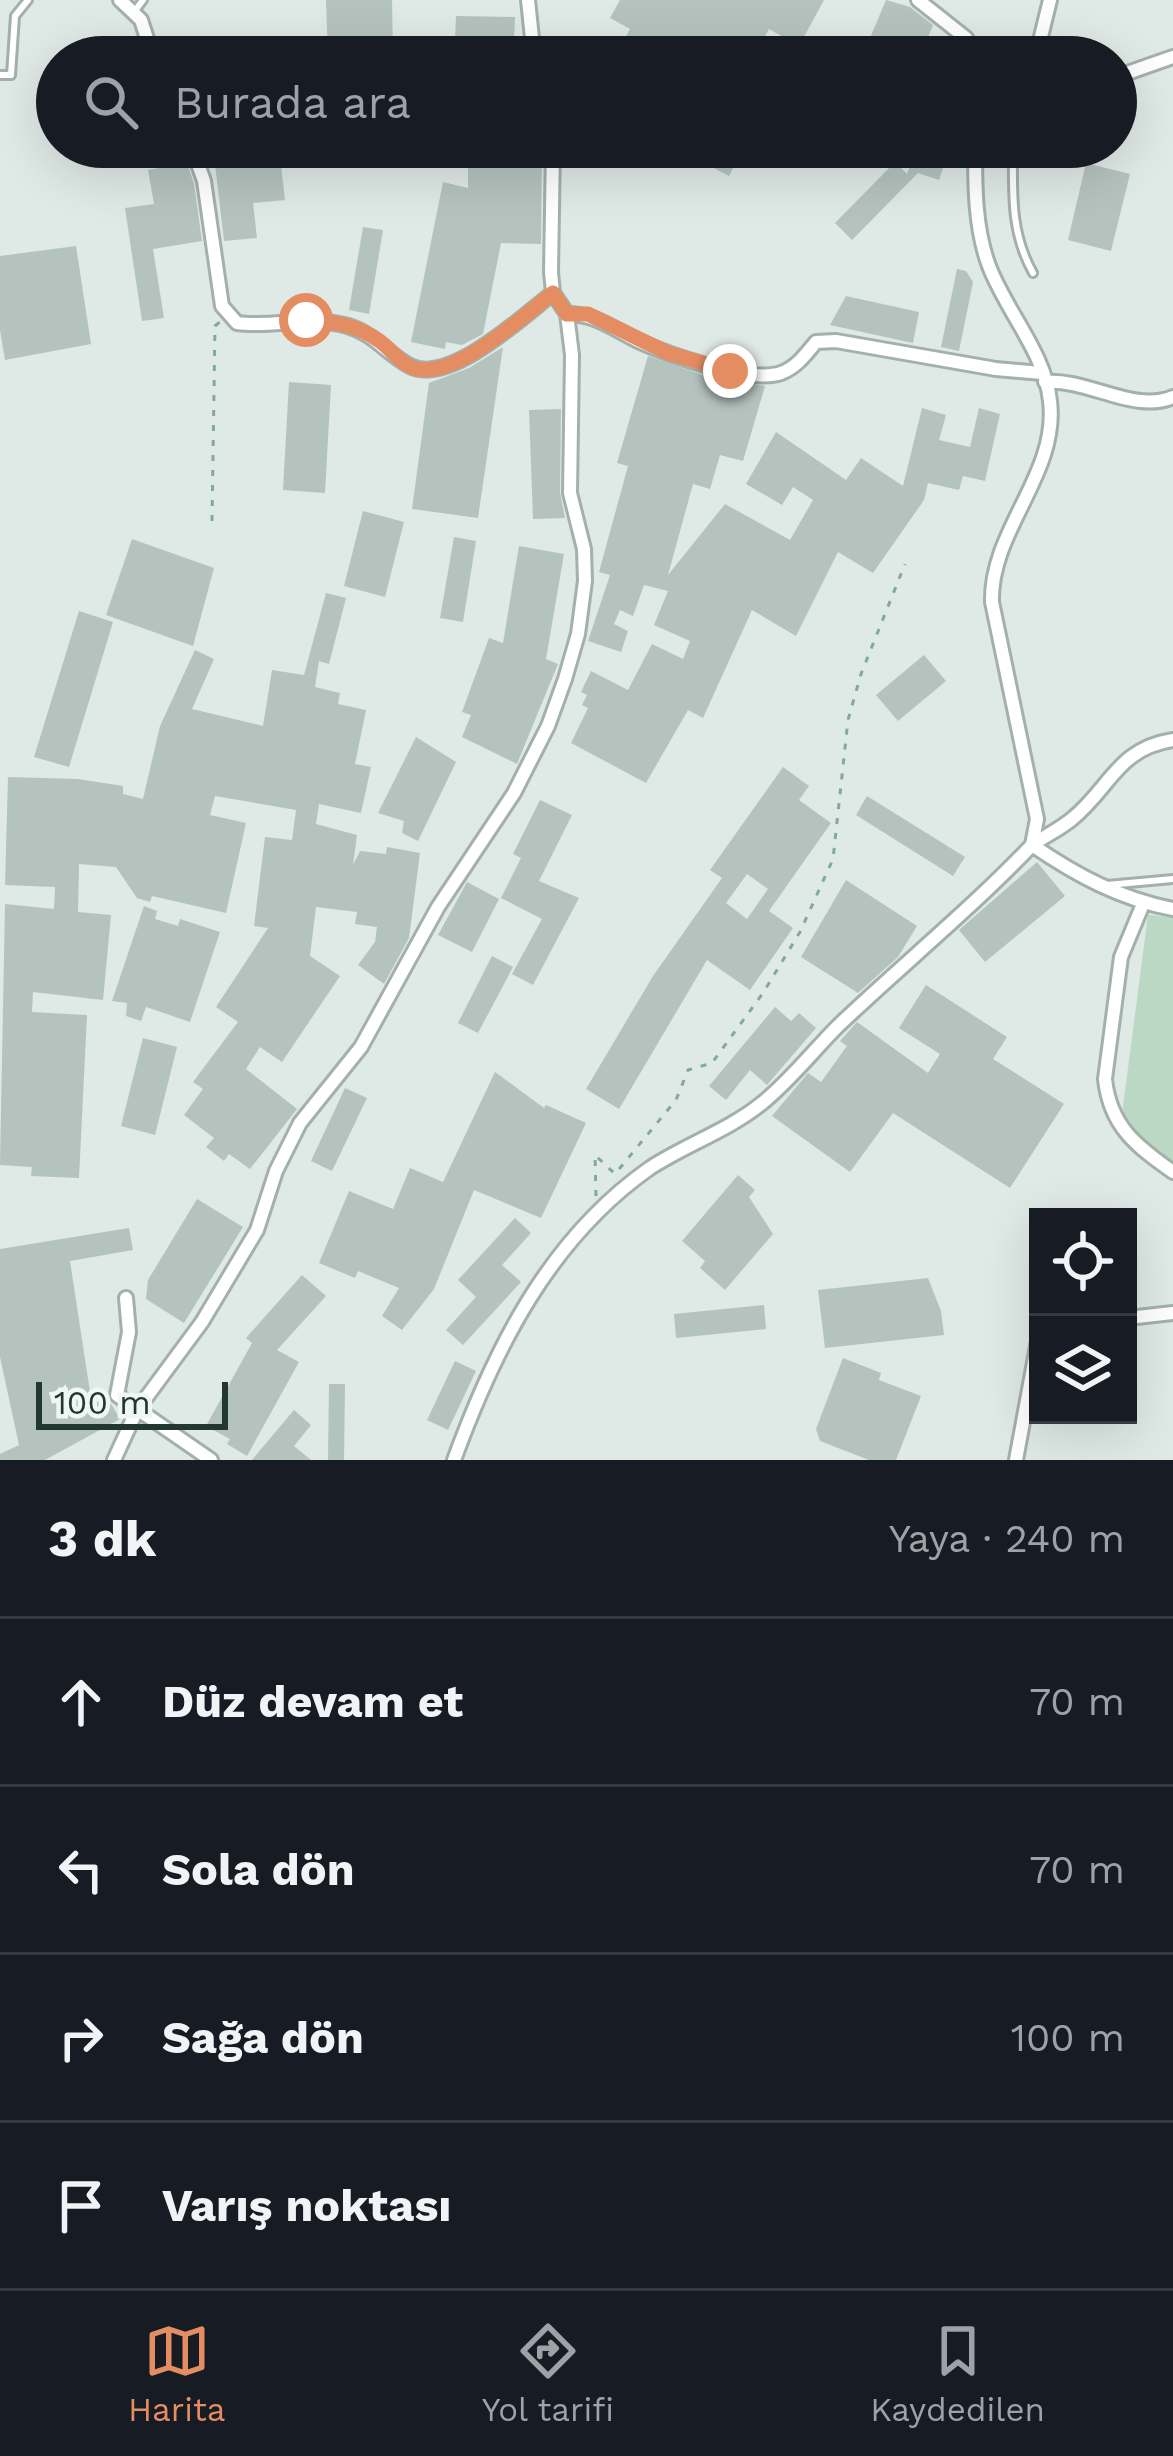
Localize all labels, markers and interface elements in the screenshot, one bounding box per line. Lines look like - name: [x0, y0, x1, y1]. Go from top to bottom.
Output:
- search box: [36, 36, 1137, 168]
- icon: search: [78, 69, 144, 135]
- text: Burada ara: [174, 76, 411, 129]
- route start: [279, 293, 333, 347]
- route end: [703, 344, 757, 398]
- map controls: [1029, 1208, 1137, 1424]
- button: locate: [1029, 1208, 1137, 1316]
- button: layers: [1029, 1316, 1137, 1424]
- scale bar: [36, 1376, 228, 1429]
- text: 100 m: [54, 1383, 151, 1422]
- text: 3 dk: [48, 1509, 157, 1568]
- text: Yaya · 240 m: [889, 1516, 1125, 1561]
- icon: ahead: [48, 1669, 114, 1735]
- text: Düz devam et: [162, 1675, 463, 1728]
- text: 70 m: [1029, 1679, 1125, 1724]
- icon: left: [48, 1837, 114, 1903]
- text: Sola dön: [162, 1843, 355, 1896]
- text: 70 m: [1029, 1847, 1125, 1892]
- icon: right: [48, 2005, 114, 2071]
- text: Sağa dön: [162, 2011, 364, 2064]
- text: 100 m: [1011, 2015, 1125, 2060]
- icon: arrive: [48, 2173, 114, 2239]
- text: Varış noktası: [162, 2179, 451, 2232]
- tab: Harita: [128, 2318, 226, 2429]
- tab: Yol tarifi: [482, 2318, 614, 2429]
- tab: Kaydedilen: [870, 2318, 1045, 2429]

